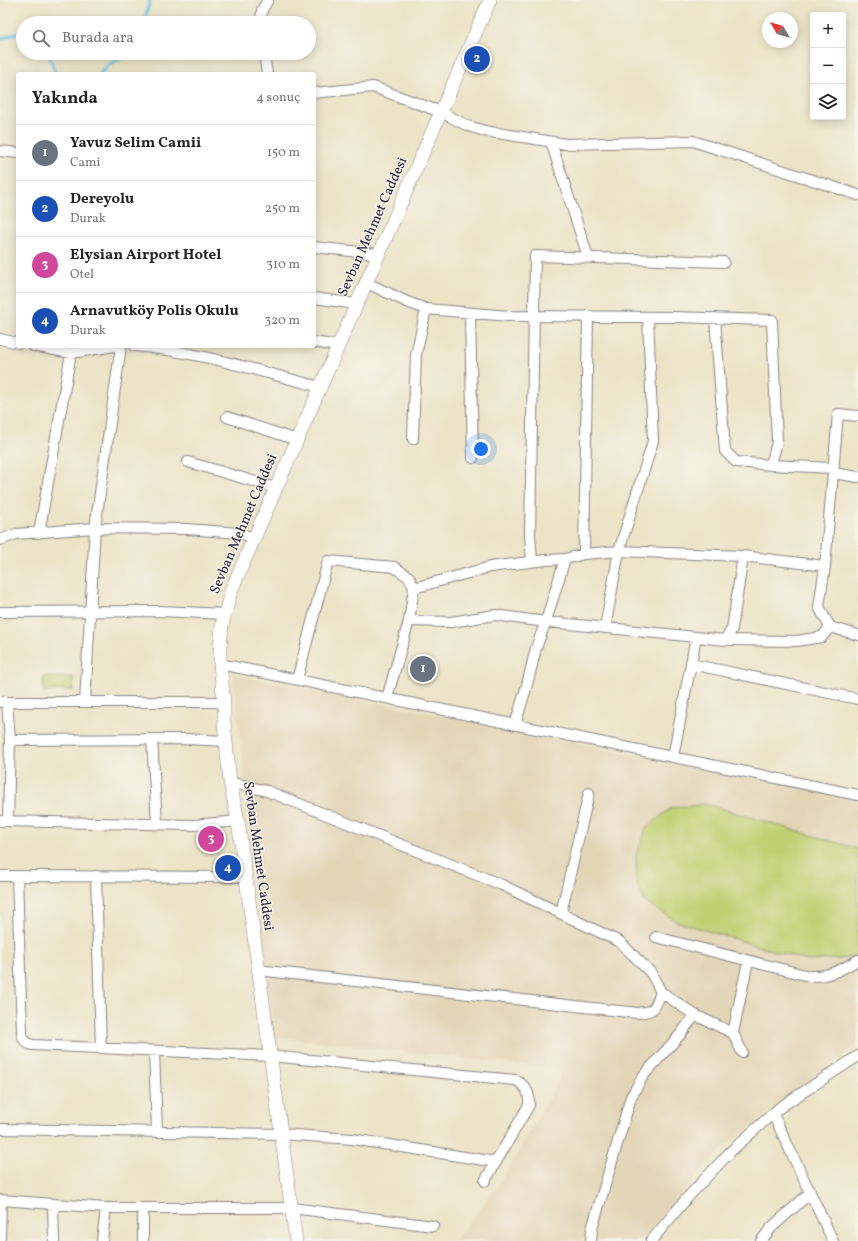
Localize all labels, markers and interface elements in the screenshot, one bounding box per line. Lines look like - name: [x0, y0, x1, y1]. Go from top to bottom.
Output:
- north arrow: [762, 12, 798, 48]
- map controls: [810, 12, 846, 120]
- button: +: [810, 12, 846, 48]
- search box: [16, 16, 316, 60]
- icon: search: [30, 27, 52, 49]
- text: Burada ara: [62, 28, 134, 49]
- pin: 2: [464, 44, 490, 74]
- button: −: [810, 48, 846, 84]
- button: layers: [810, 84, 846, 120]
- text: Yakında: [32, 87, 98, 110]
- text: 4 sonuç: [256, 89, 300, 107]
- text: Yavuz Selim Camii: [70, 133, 201, 154]
- text: 1: [42, 144, 48, 162]
- text: 150 m: [267, 144, 300, 162]
- text: Cami: [70, 154, 100, 172]
- street label: Sevban Mehmet Caddesi: [334, 154, 412, 300]
- text: Dereyolu: [70, 189, 134, 210]
- text: 2: [42, 200, 48, 218]
- text: 250 m: [265, 200, 300, 218]
- text: Durak: [70, 210, 106, 228]
- text: Elysian Airport Hotel: [70, 245, 221, 266]
- text: 3: [42, 256, 48, 274]
- text: 310 m: [266, 256, 300, 274]
- text: Otel: [70, 266, 94, 284]
- text: Arnavutköy Polis Okulu: [70, 301, 239, 322]
- text: 4: [41, 312, 49, 330]
- text: 320 m: [265, 312, 300, 330]
- text: Durak: [70, 322, 106, 340]
- your location: [471, 439, 491, 459]
- street label: Sevban Mehmet Caddesi: [206, 451, 282, 597]
- pin: 1: [410, 654, 436, 684]
- street label: Sevban Mehmet Caddesi: [238, 780, 278, 932]
- pin: 3: [198, 824, 224, 854]
- pin: 4: [215, 853, 241, 883]

